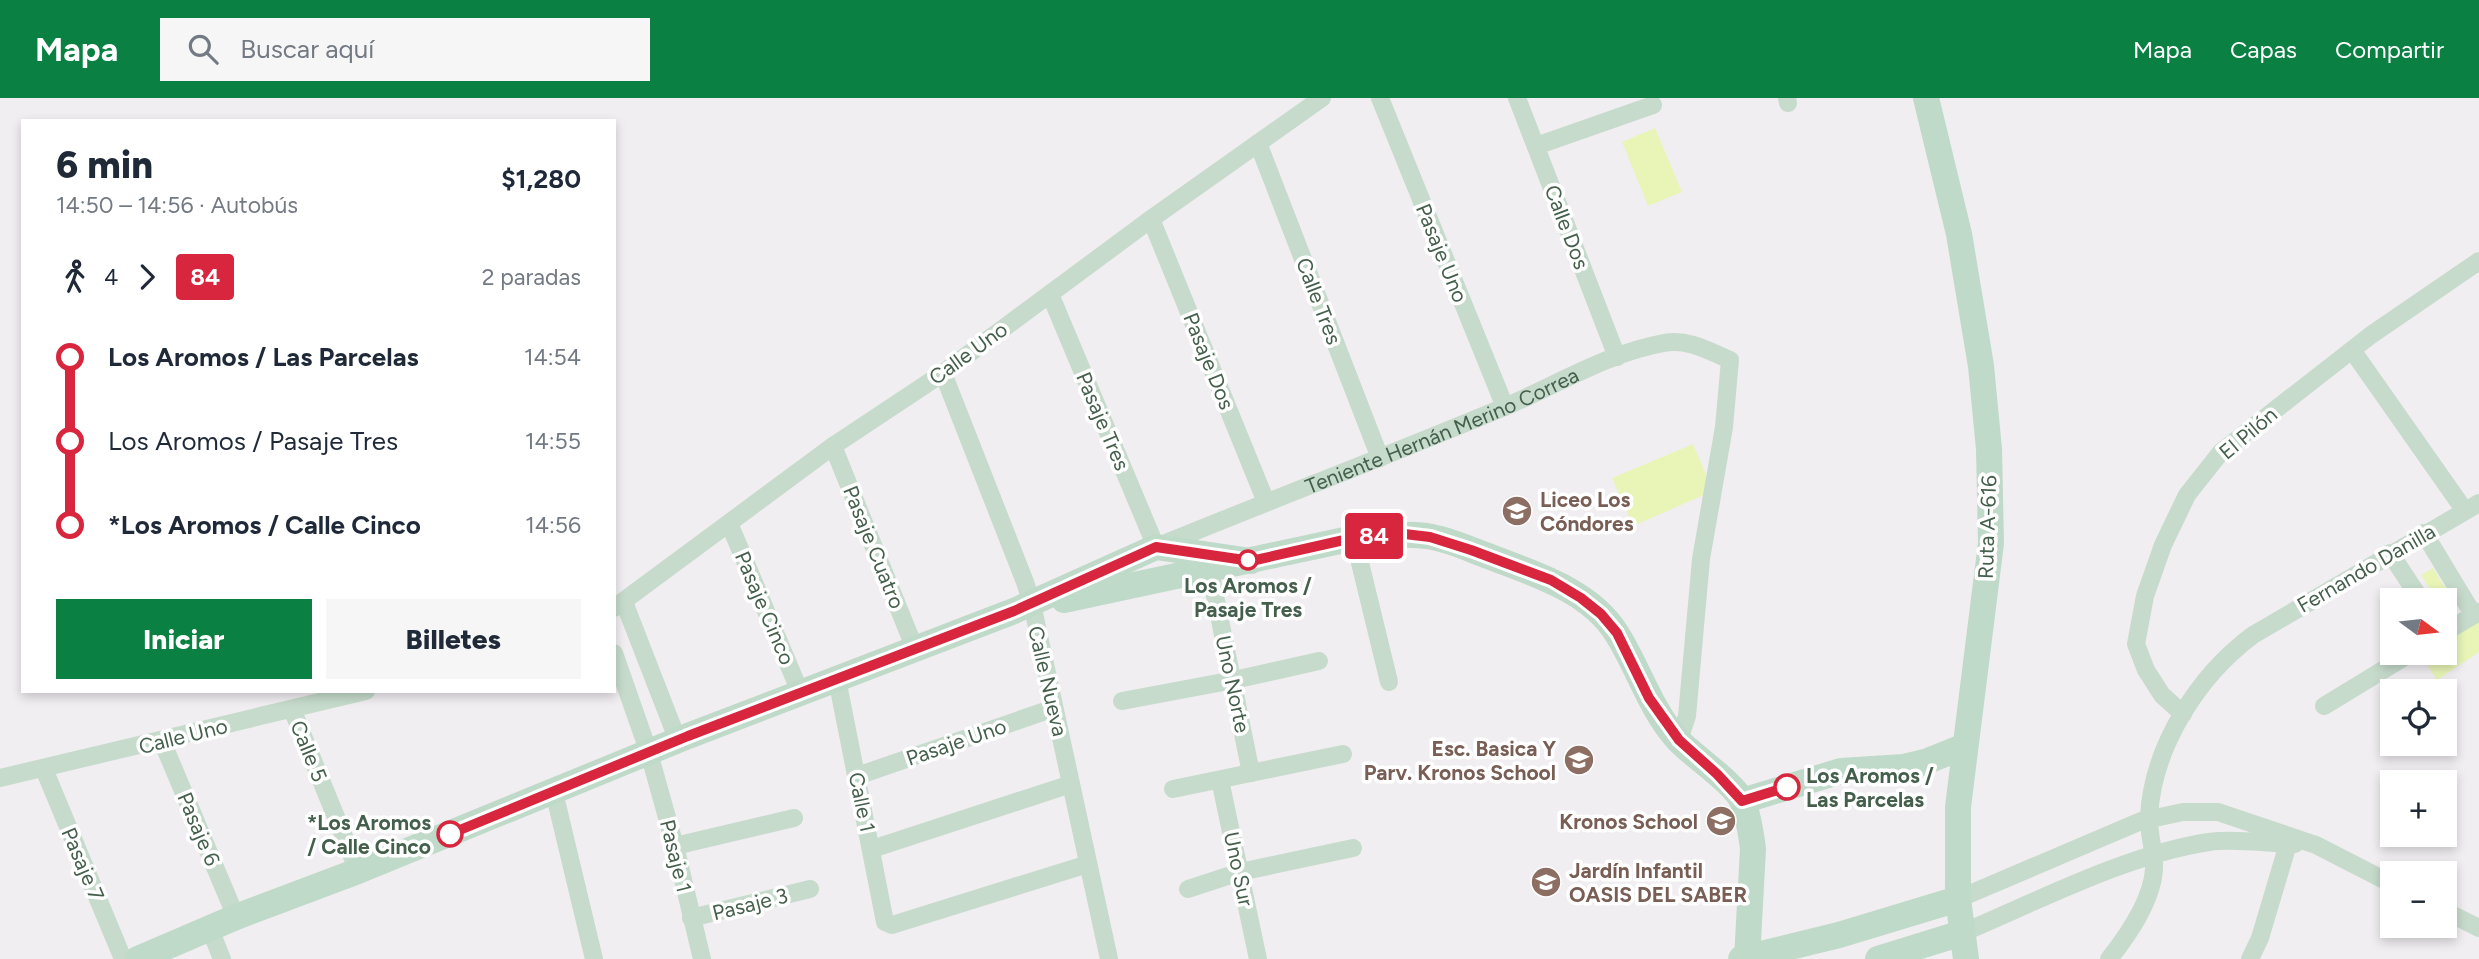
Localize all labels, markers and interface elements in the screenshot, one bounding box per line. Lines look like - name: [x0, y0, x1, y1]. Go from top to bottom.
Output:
- search box: [160, 18, 650, 81]
- text: Mapa: [35, 30, 118, 69]
- icon: search: [184, 30, 222, 68]
- text: Buscar aquí: [240, 33, 374, 65]
- text: Mapa: [2133, 35, 2192, 64]
- text: Capas: [2230, 35, 2297, 64]
- text: Compartir: [2335, 35, 2444, 64]
- text: 6 min: [56, 142, 153, 188]
- text: $1,280: [501, 163, 581, 195]
- street label: Calle Dos: [1540, 181, 1594, 273]
- text: 14:50 – 14:56 · Autobús: [56, 191, 298, 219]
- street label: Pasaje Uno: [1411, 200, 1473, 306]
- street label: Calle Tres: [1291, 254, 1347, 348]
- icon: walk: [56, 258, 94, 296]
- icon: forward: [128, 258, 166, 296]
- text: 84: [190, 262, 220, 291]
- text: 4: [104, 263, 118, 291]
- text: 2 paradas: [482, 263, 581, 291]
- street label: Pasaje Dos: [1178, 309, 1240, 413]
- street label: Calle Uno: [924, 316, 1012, 390]
- text: Los Aromos / Las Parcelas: [108, 341, 419, 373]
- text: 14:54: [524, 343, 581, 371]
- street label: Teniente Hernán Merino Correa: [1302, 362, 1582, 499]
- street label: Pasaje Tres: [1071, 368, 1135, 474]
- street label: El Pilón: [2214, 402, 2282, 464]
- text: Los Aromos / Pasaje Tres: [108, 425, 398, 457]
- text: 14:55: [525, 427, 581, 455]
- street label: Ruta A-616: [1973, 474, 2001, 579]
- street label: Pasaje Cuatro: [838, 482, 910, 612]
- place label: Liceo Los Cóndores: [1540, 487, 1634, 536]
- school or university icon: Liceo Los Cóndores: [1500, 494, 1534, 528]
- text: *Los Aromos / Calle Cinco: [108, 509, 421, 541]
- text: 14:56: [525, 511, 581, 539]
- line badge: 84: [1342, 513, 1406, 559]
- street label: Fernando Danilla: [2292, 518, 2440, 618]
- text: 84: [1359, 521, 1389, 550]
- street label: Pasaje Cinco: [730, 548, 800, 668]
- marker: Los Aromos / Pasaje Tres: [1238, 550, 1258, 570]
- place label: Los Aromos / Pasaje Tres: [1184, 573, 1312, 622]
- north arrow: [2380, 588, 2457, 665]
- map controls: [2380, 588, 2457, 938]
- button: Iniciar: [56, 599, 312, 679]
- button: Billetes: [326, 599, 581, 679]
- street label: Calle Nueva: [1023, 623, 1073, 739]
- street label: Uno Norte: [1210, 633, 1256, 735]
- button: locate: [2380, 679, 2457, 756]
- street label: Calle Uno: [136, 713, 230, 759]
- street label: Pasaje Uno: [903, 713, 1009, 771]
- street label: Calle 5: [285, 717, 333, 785]
- place label: Esc. Basica Y Parv. Kronos School: [1364, 736, 1556, 785]
- school or university icon: Esc. Basica Y Parv. Kronos School: [1562, 743, 1596, 777]
- place label: Los Aromos / Las Parcelas: [1806, 763, 1934, 812]
- street label: Calle 1: [843, 770, 881, 834]
- button: +: [2380, 770, 2457, 847]
- marker: Los Aromos / Las Parcelas: [1774, 774, 1800, 800]
- street label: Pasaje 6: [172, 789, 226, 870]
- school or university icon: Kronos School: [1704, 804, 1738, 838]
- place label: Kronos School: [1559, 809, 1698, 834]
- place label: *Los Aromos / Calle Cinco: [307, 810, 431, 859]
- street label: Pasaje 1: [655, 817, 697, 895]
- marker: *Los Aromos / Calle Cinco: [437, 821, 463, 847]
- street label: Pasaje 7: [57, 824, 109, 904]
- street label: Uno Sur: [1219, 829, 1259, 909]
- place label: Jardín Infantil OASIS DEL SABER: [1569, 858, 1747, 907]
- button: −: [2380, 861, 2457, 938]
- school or university icon: Jardín Infantil OASIS DEL SABER: [1529, 865, 1563, 899]
- street label: Pasaje 3: [710, 883, 790, 925]

